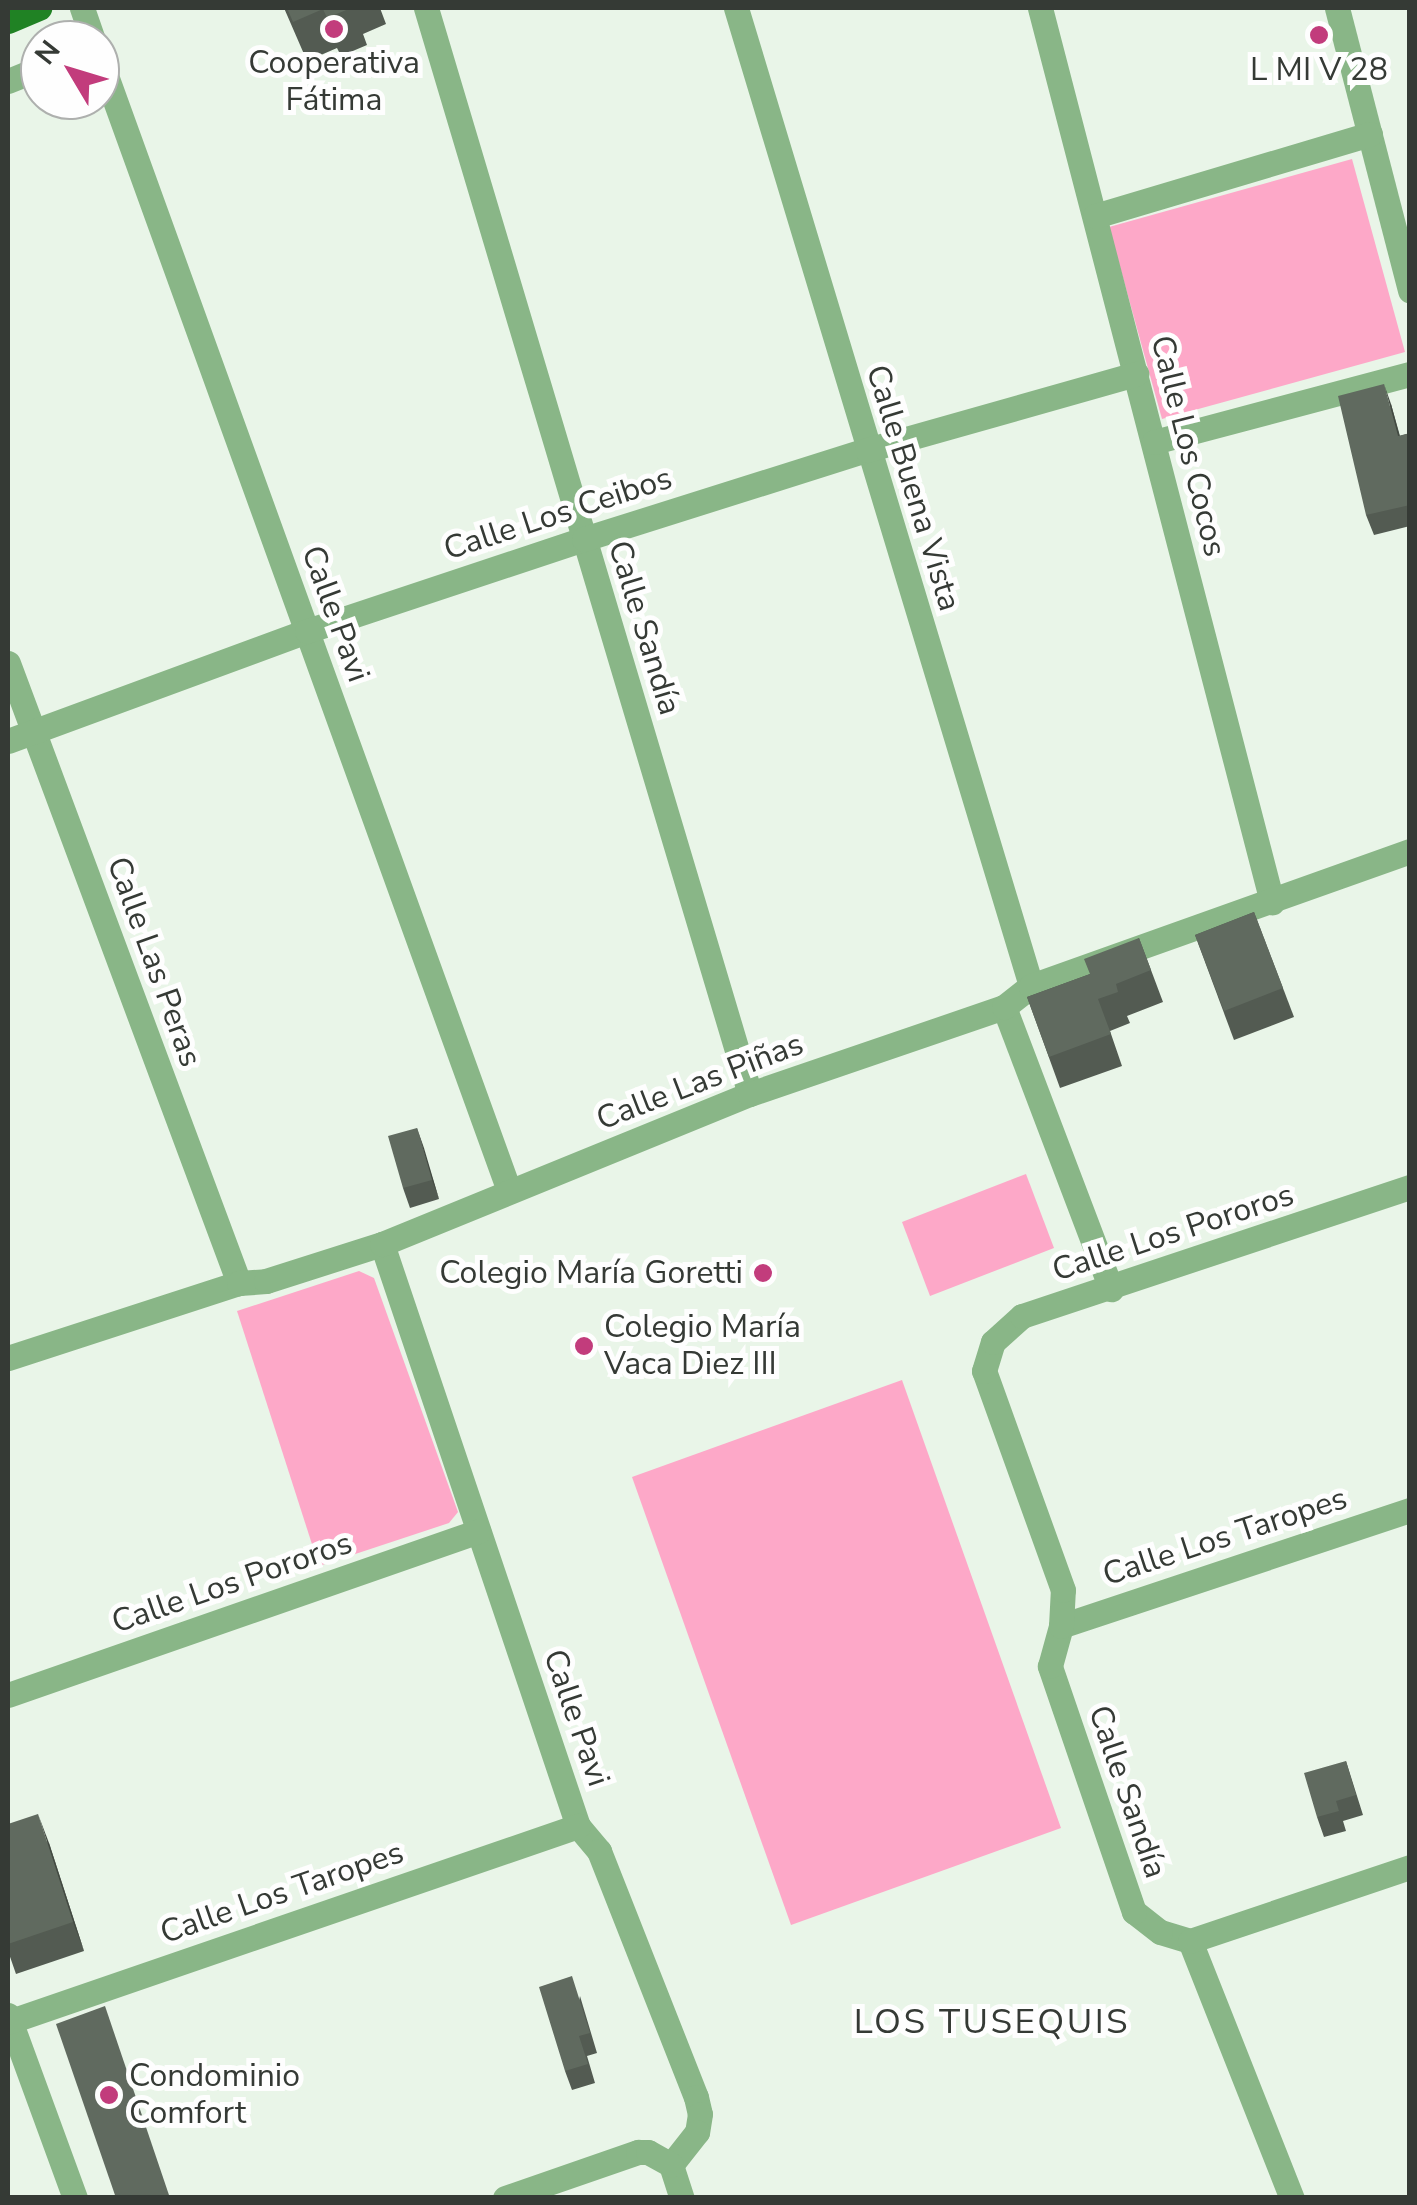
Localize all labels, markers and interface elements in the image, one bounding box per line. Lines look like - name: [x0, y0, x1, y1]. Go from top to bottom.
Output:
- marker: Cooperativa Fátima: [323, 18, 345, 40]
- north arrow: [20, 20, 120, 120]
- marker: L MI V 28: [1308, 24, 1330, 46]
- text: N: [27, 33, 69, 73]
- place label: Cooperativa Fátima: [248, 45, 420, 120]
- place label: L MI V 28: [1250, 51, 1388, 89]
- street label: Calle Los Cocos: [1142, 331, 1234, 561]
- street label: Calle Buena Vista: [857, 361, 969, 615]
- street label: Calle Los Ceibos: [439, 459, 677, 569]
- street label: Calle Sandía: [599, 536, 689, 720]
- street label: Calle Pavi: [293, 541, 377, 687]
- street label: Calle Las Peras: [98, 852, 210, 1072]
- street label: Calle Las Piñas: [591, 1025, 809, 1139]
- street label: Calle Los Pororos: [1048, 1176, 1298, 1290]
- place label: Colegio María Goretti: [439, 1254, 743, 1292]
- marker: Colegio María Goretti: [752, 1262, 774, 1284]
- place label: Colegio María Vaca Diez III: [604, 1309, 801, 1384]
- marker: Colegio María Vaca Diez III: [573, 1335, 595, 1357]
- street label: Calle Los Taropes: [1098, 1479, 1352, 1595]
- street label: Calle Los Pororos: [107, 1524, 357, 1642]
- street label: Calle Pavi: [535, 1645, 617, 1791]
- street label: Calle Sandía: [1080, 1701, 1174, 1883]
- street label: Calle Los Taropes: [155, 1833, 409, 1953]
- district label: LOS TUSEQUIS: [854, 2001, 1130, 2043]
- place label: Condominio Comfort: [129, 2058, 300, 2133]
- marker: Condominio Comfort: [98, 2084, 120, 2106]

